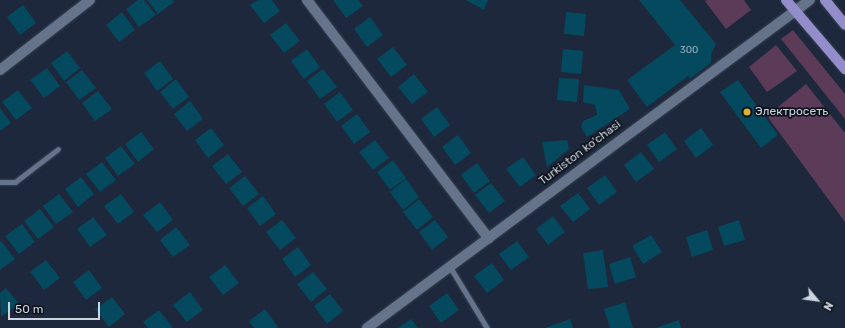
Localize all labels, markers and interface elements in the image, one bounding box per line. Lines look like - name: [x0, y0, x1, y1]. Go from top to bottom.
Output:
- house number: 300: [680, 45, 698, 57]
- place label: Электросеть: [755, 105, 828, 119]
- marker: Электросеть: [742, 107, 752, 117]
- street label: Turkiston ko'chasi: [536, 117, 624, 189]
- north arrow: [797, 280, 837, 320]
- scale bar: [10, 294, 102, 320]
- text: N: [820, 299, 836, 313]
- text: 50 m: [15, 302, 43, 316]

